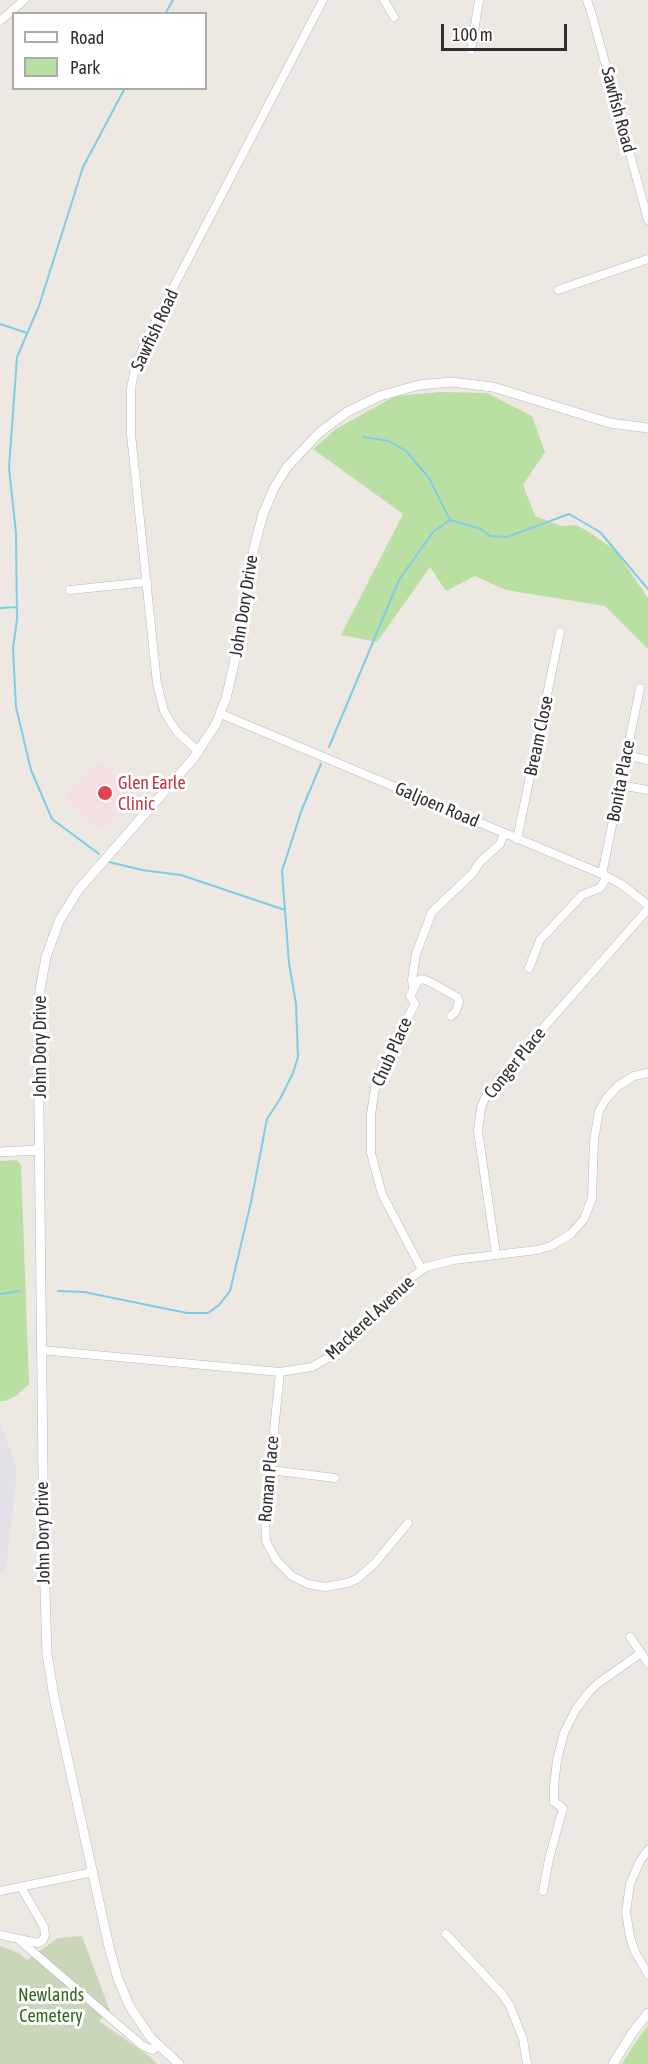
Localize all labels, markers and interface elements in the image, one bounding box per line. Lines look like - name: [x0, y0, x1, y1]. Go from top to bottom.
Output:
- legend: [12, 12, 207, 90]
- scale bar: [444, 12, 570, 50]
- text: 100 m: [452, 24, 493, 45]
- text: Road: [70, 27, 104, 48]
- text: Park: [70, 57, 100, 78]
- street label: Sawfish Road: [596, 65, 640, 155]
- street label: Sawfish Road: [127, 286, 183, 374]
- street label: John Dory Drive: [225, 554, 263, 658]
- street label: Bream Close: [520, 694, 558, 778]
- street label: Bonita Place: [603, 738, 639, 824]
- place label: Glen Earle Clinic: [118, 772, 186, 814]
- street label: Galjoen Road: [392, 778, 482, 832]
- marker: Glen Earle Clinic: [96, 784, 114, 802]
- street label: John Dory Drive: [29, 996, 51, 1098]
- street label: Chub Place: [367, 1014, 417, 1090]
- street label: Conger Place: [480, 1023, 550, 1103]
- street label: Mackerel Avenue: [321, 1271, 419, 1365]
- street label: Roman Place: [254, 1435, 284, 1523]
- street label: John Dory Drive: [31, 1481, 55, 1585]
- park label: Newlands Cemetery: [18, 1984, 84, 2026]

